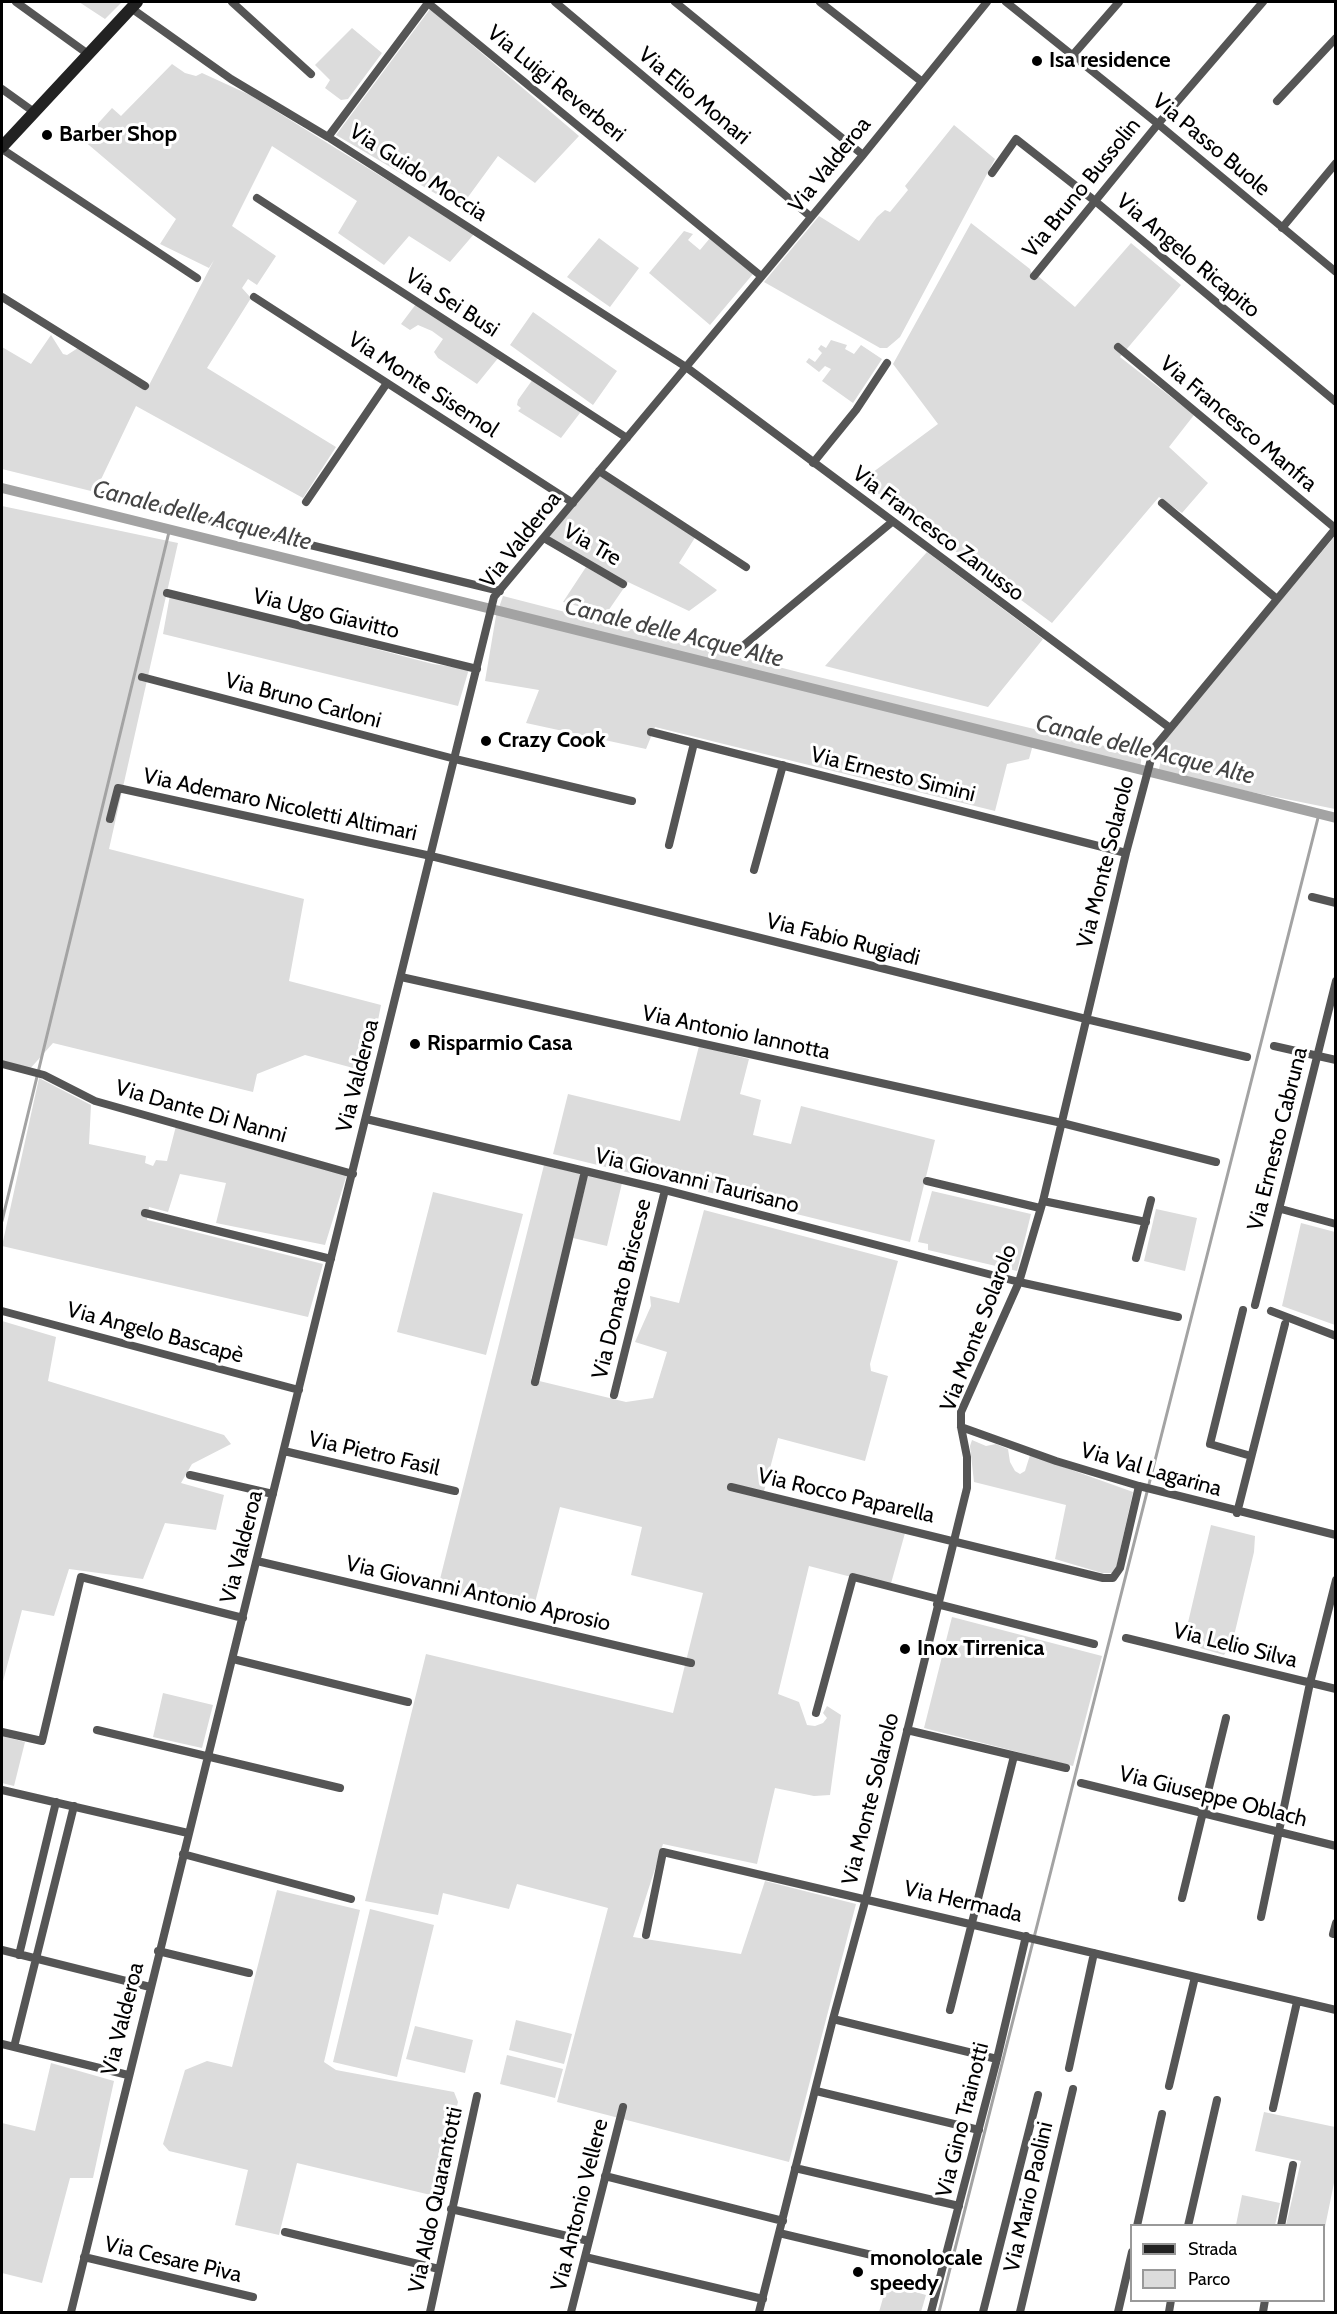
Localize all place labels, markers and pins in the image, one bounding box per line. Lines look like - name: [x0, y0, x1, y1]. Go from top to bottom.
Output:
- place label: Isa residence: [1049, 48, 1170, 74]
- marker: Isa residence: [1030, 54, 1044, 68]
- place label: Barber Shop: [59, 122, 177, 148]
- marker: Barber Shop: [40, 128, 54, 142]
- place label: Crazy Cook: [498, 728, 606, 754]
- marker: Crazy Cook: [479, 734, 493, 748]
- place label: Risparmio Casa: [427, 1031, 573, 1057]
- marker: Risparmio Casa: [408, 1037, 422, 1051]
- place label: Inox Tirrenica: [917, 1636, 1044, 1662]
- marker: Inox Tirrenica: [898, 1642, 912, 1656]
- place label: monolocale speedy: [870, 2246, 983, 2298]
- marker: monolocale speedy: [851, 2265, 865, 2279]

